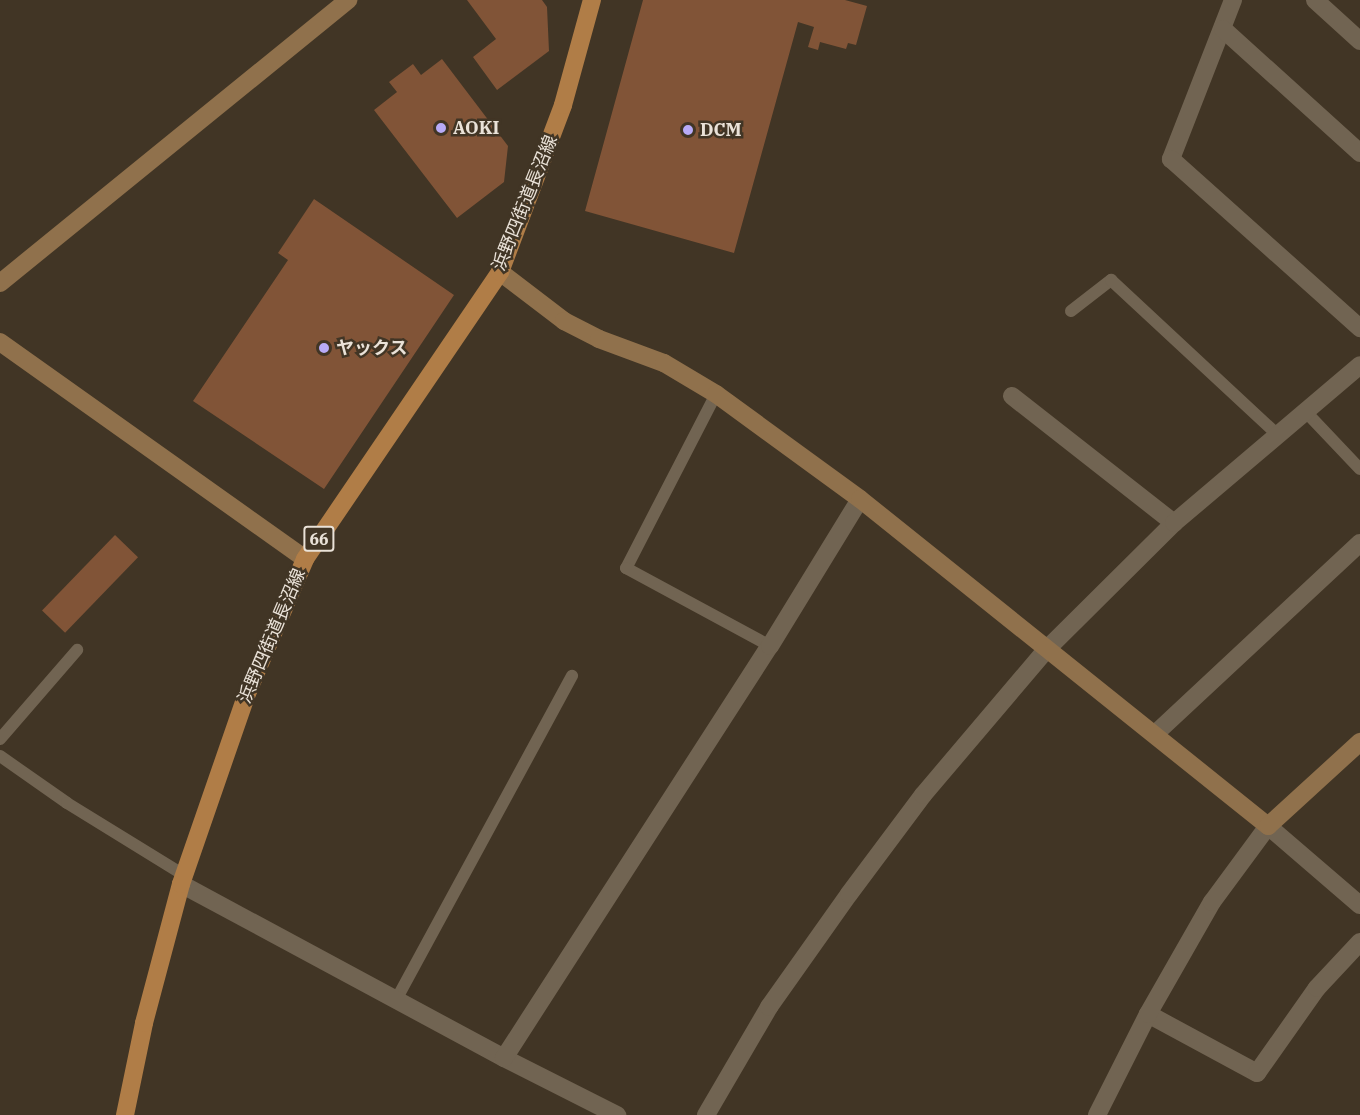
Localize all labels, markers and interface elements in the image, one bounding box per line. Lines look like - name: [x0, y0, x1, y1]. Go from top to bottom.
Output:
- place label: AOKI: [453, 117, 499, 139]
- place label: DCM: [700, 119, 742, 141]
- marker: AOKI: [434, 121, 448, 135]
- marker: DCM: [681, 123, 695, 137]
- street label: 浜野四街道長沼線: [488, 132, 562, 274]
- place label: ヤックス: [336, 337, 408, 359]
- marker: ヤックス: [317, 341, 331, 355]
- road number: 66: [302, 526, 336, 552]
- street label: 浜野四街道長沼線: [234, 566, 310, 706]

